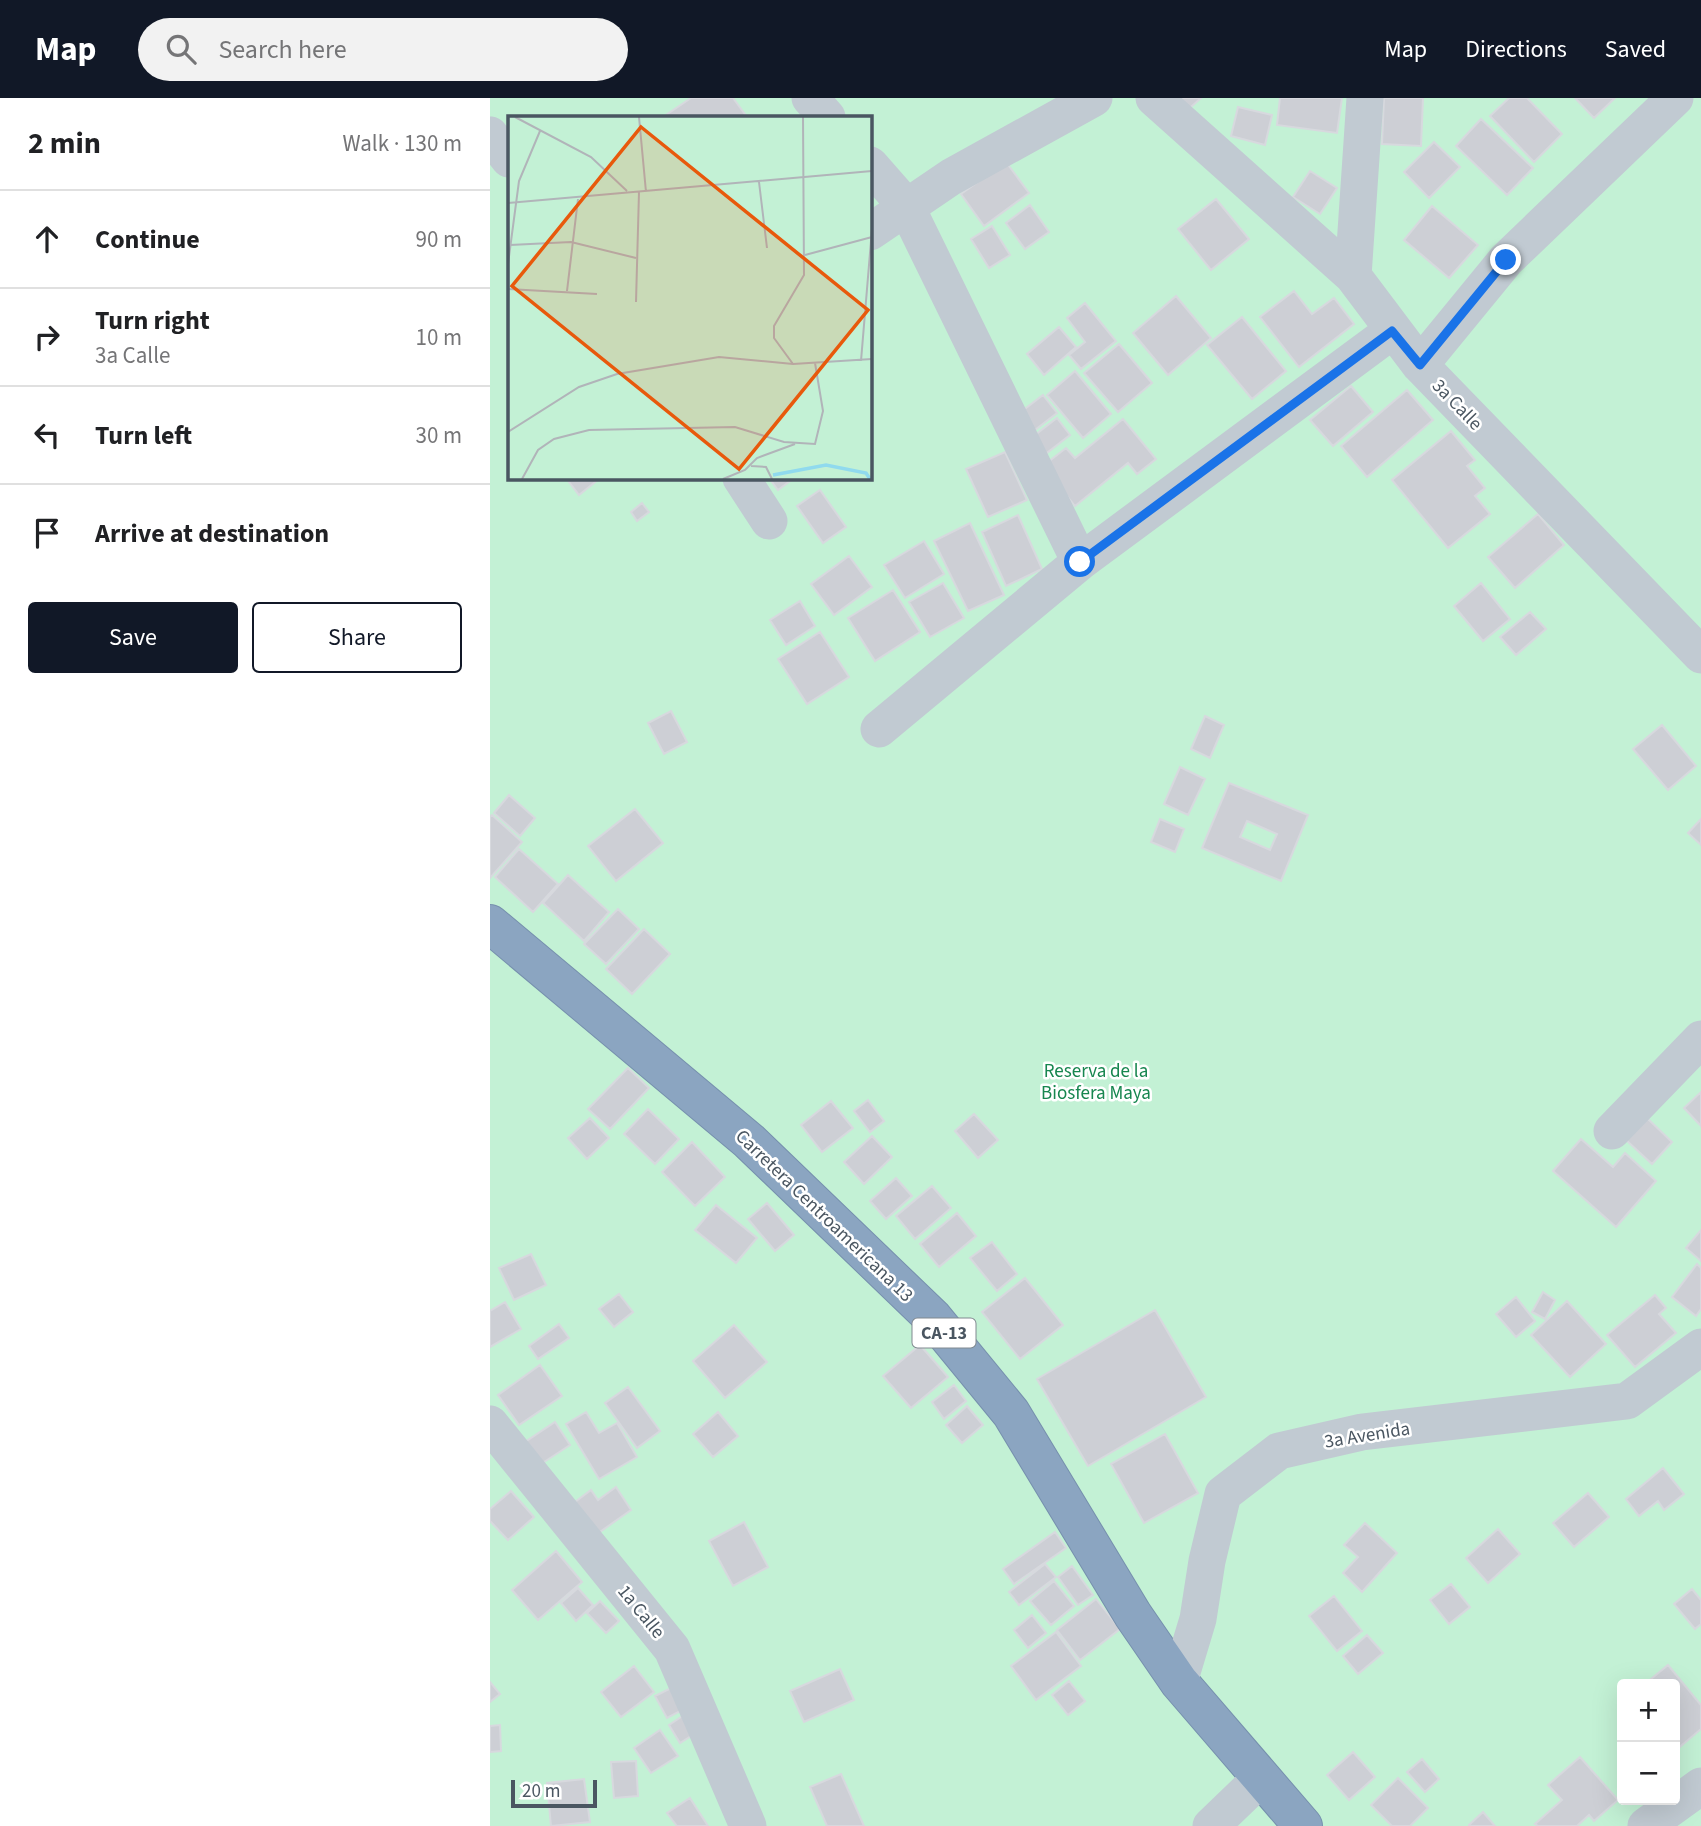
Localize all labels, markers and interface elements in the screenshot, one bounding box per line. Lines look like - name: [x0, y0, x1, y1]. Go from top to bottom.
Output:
- search box: [138, 18, 628, 81]
- text: Map: [35, 26, 96, 73]
- icon: search: [162, 30, 200, 68]
- text: Search here: [218, 31, 347, 68]
- text: Map: [1384, 32, 1427, 67]
- text: Directions: [1465, 32, 1567, 67]
- text: Saved: [1605, 32, 1666, 67]
- inset map: [508, 116, 872, 480]
- text: 2 min: [28, 122, 101, 165]
- text: Walk · 130 m: [343, 127, 462, 160]
- icon: ahead: [28, 220, 66, 258]
- text: Continue: [95, 221, 200, 258]
- text: 90 m: [415, 223, 462, 256]
- route end: [1490, 244, 1521, 275]
- text: Turn right: [95, 302, 210, 339]
- icon: right: [28, 318, 66, 356]
- text: 10 m: [415, 321, 462, 354]
- text: 3a Calle: [95, 339, 171, 372]
- street label: 3a Calle: [1426, 373, 1488, 437]
- icon: left: [28, 416, 66, 454]
- text: Turn left: [95, 417, 192, 454]
- text: 30 m: [415, 419, 462, 452]
- icon: arrive: [28, 514, 66, 552]
- text: Arrive at destination: [95, 515, 329, 552]
- route start: [1064, 546, 1095, 577]
- button: Save: [28, 602, 238, 673]
- button: Share: [252, 602, 462, 673]
- park label: Reserva de la Biosfera Maya: [1041, 1058, 1151, 1107]
- street label: Carretera Centroamericana 13: [729, 1124, 919, 1308]
- road number: CA-13: [912, 1318, 976, 1348]
- street label: 3a Avenida: [1322, 1415, 1412, 1456]
- street label: 1a Calle: [611, 1579, 671, 1645]
- map controls: [1617, 1679, 1680, 1805]
- button: +: [1617, 1679, 1680, 1742]
- button: −: [1617, 1742, 1680, 1805]
- scale bar: [511, 1777, 597, 1809]
- text: 20 m: [522, 1778, 560, 1805]

